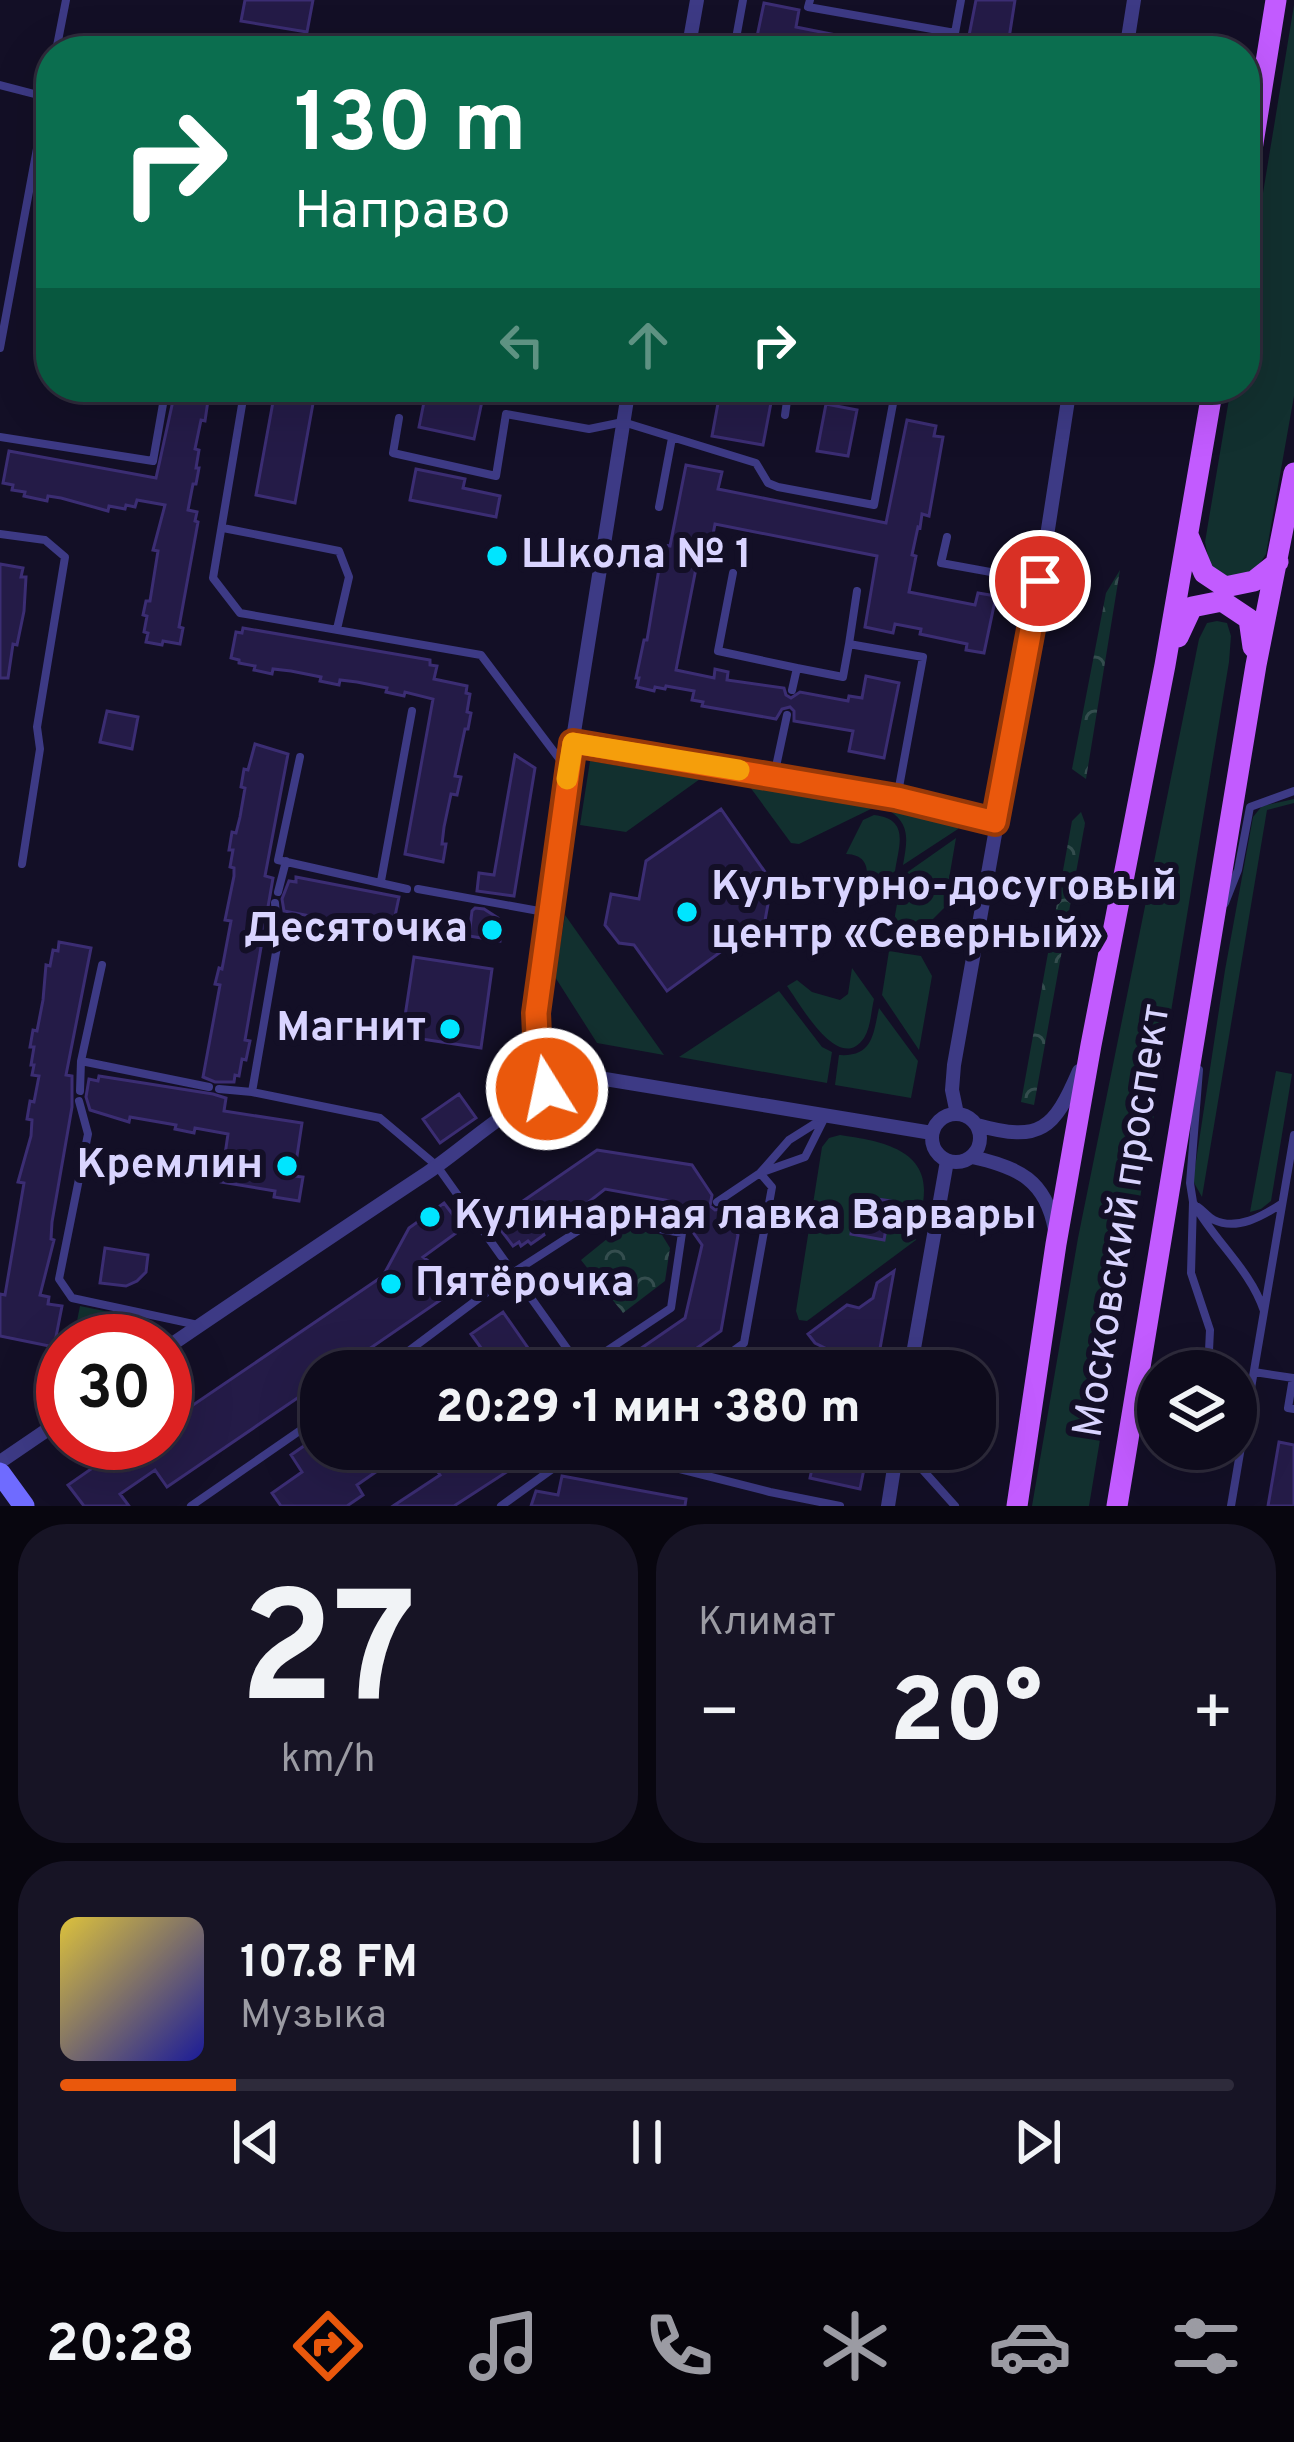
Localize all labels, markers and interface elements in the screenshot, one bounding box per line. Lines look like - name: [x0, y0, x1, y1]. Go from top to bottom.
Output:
- text: 130 m: [294, 75, 526, 181]
- icon: right: [96, 84, 252, 240]
- text: Направо: [294, 179, 511, 248]
- icon: left: [489, 312, 555, 378]
- icon: ahead: [615, 312, 681, 378]
- icon: right: [741, 312, 807, 378]
- place label: Школа № 1: [521, 530, 752, 583]
- pin: [989, 530, 1091, 632]
- marker: Школа № 1: [484, 543, 510, 569]
- icon: arrive: [1007, 548, 1073, 614]
- place label: Культурно-досуговый центр «Северный»: [711, 862, 1177, 963]
- marker: Культурно-досуговый центр «Северный»: [674, 899, 700, 925]
- place label: Десяточка: [244, 904, 468, 957]
- marker: Десяточка: [479, 917, 505, 943]
- street label: Московский проспект: [1064, 1000, 1184, 1442]
- place label: Магнит: [276, 1003, 426, 1056]
- marker: Магнит: [437, 1016, 463, 1042]
- position arrow: [484, 1026, 610, 1152]
- place label: Кремлин: [77, 1140, 263, 1193]
- marker: Кремлин: [274, 1153, 300, 1179]
- place label: Кулинарная лавка Варвары: [454, 1191, 1037, 1244]
- marker: Кулинарная лавка Варвары: [417, 1204, 443, 1230]
- place label: Пятёрочка: [415, 1258, 635, 1311]
- marker: Пятёрочка: [378, 1271, 404, 1297]
- speed limit sign: 30: [36, 1314, 192, 1470]
- map controls: [1137, 1350, 1257, 1470]
- button: layers: [1137, 1350, 1257, 1470]
- text: 20:29 · 1 мин · 380 m: [436, 1381, 860, 1438]
- text: 27: [239, 1560, 417, 1758]
- text: Климат: [698, 1600, 836, 1649]
- text: 20°: [890, 1660, 1042, 1773]
- text: −: [698, 1675, 741, 1758]
- text: +: [1191, 1675, 1234, 1758]
- text: km/h: [281, 1737, 375, 1786]
- text: 107.8 FM: [240, 1936, 418, 1993]
- text: Музыка: [240, 1993, 387, 2042]
- icon: previous: [223, 2109, 289, 2175]
- icon: pause: [614, 2109, 680, 2175]
- icon: next: [1005, 2109, 1071, 2175]
- icon: directions: [286, 2304, 370, 2388]
- icon: music: [462, 2304, 546, 2388]
- icon: phone: [637, 2304, 721, 2388]
- icon: climate: [813, 2304, 897, 2388]
- icon: car: [988, 2304, 1072, 2388]
- icon: filters: [1164, 2304, 1248, 2388]
- text: 20:28: [46, 2312, 194, 2381]

